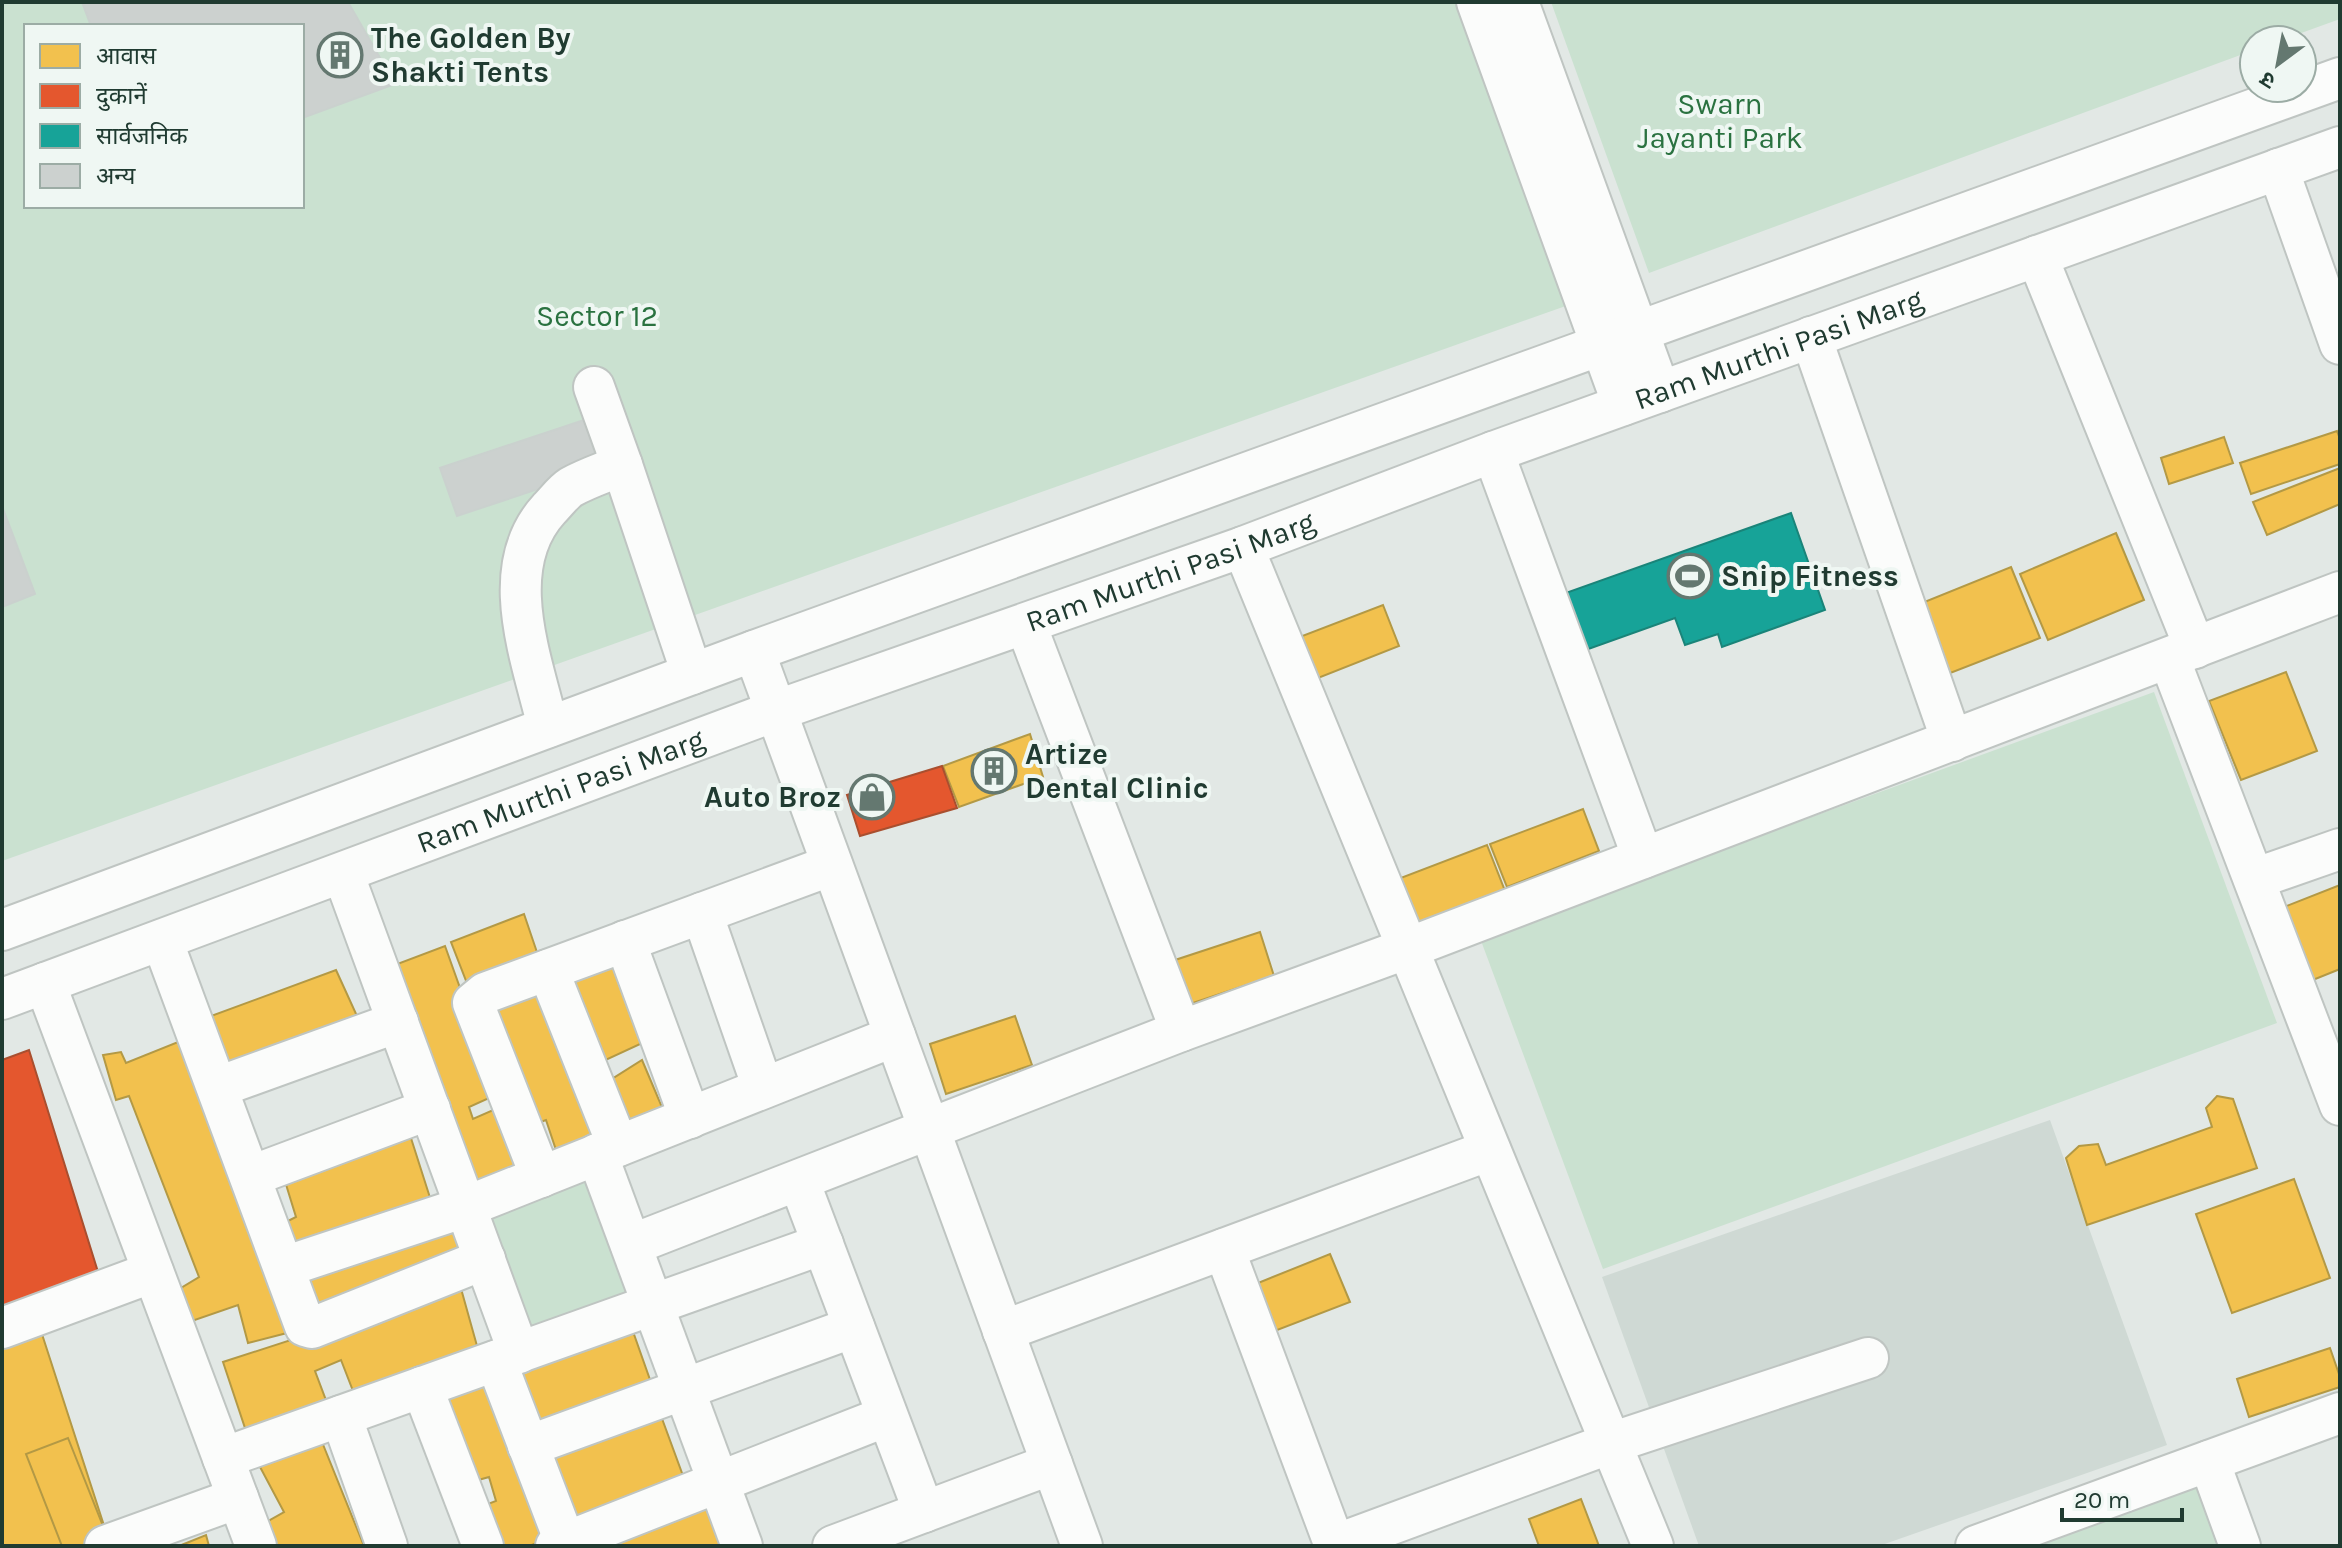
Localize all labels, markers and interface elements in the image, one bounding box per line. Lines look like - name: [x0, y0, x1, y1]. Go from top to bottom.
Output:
- place label: The Golden By Shakti Tents: [371, 20, 571, 90]
- legend: [24, 24, 304, 208]
- north arrow: [2238, 24, 2318, 104]
- building icon: The Golden By Shakti Tents: [316, 31, 364, 79]
- text: आवास: [96, 42, 157, 70]
- text: उ: [2255, 65, 2280, 95]
- text: दुकानें: [96, 82, 147, 111]
- park label: Swarn Jayanti Park: [1637, 86, 1803, 156]
- text: सार्वजनिक: [96, 122, 188, 150]
- text: अन्य: [96, 162, 136, 190]
- street label: Ram Murthi Pasi Marg: [1630, 281, 1928, 418]
- park label: Sector 12: [536, 298, 658, 334]
- street label: Ram Murthi Pasi Marg: [1021, 503, 1320, 640]
- sports icon: Snip Fitness: [1666, 552, 1714, 600]
- place label: Snip Fitness: [1721, 558, 1899, 594]
- street label: Ram Murthi Pasi Marg: [412, 721, 709, 861]
- place label: Artize Dental Clinic: [1025, 736, 1209, 806]
- building icon: Artize Dental Clinic: [970, 747, 1018, 795]
- shop icon: Auto Broz: [848, 773, 896, 821]
- place label: Auto Broz: [704, 779, 841, 815]
- scale bar: [2062, 1472, 2182, 1522]
- text: 20 m: [2074, 1486, 2130, 1514]

